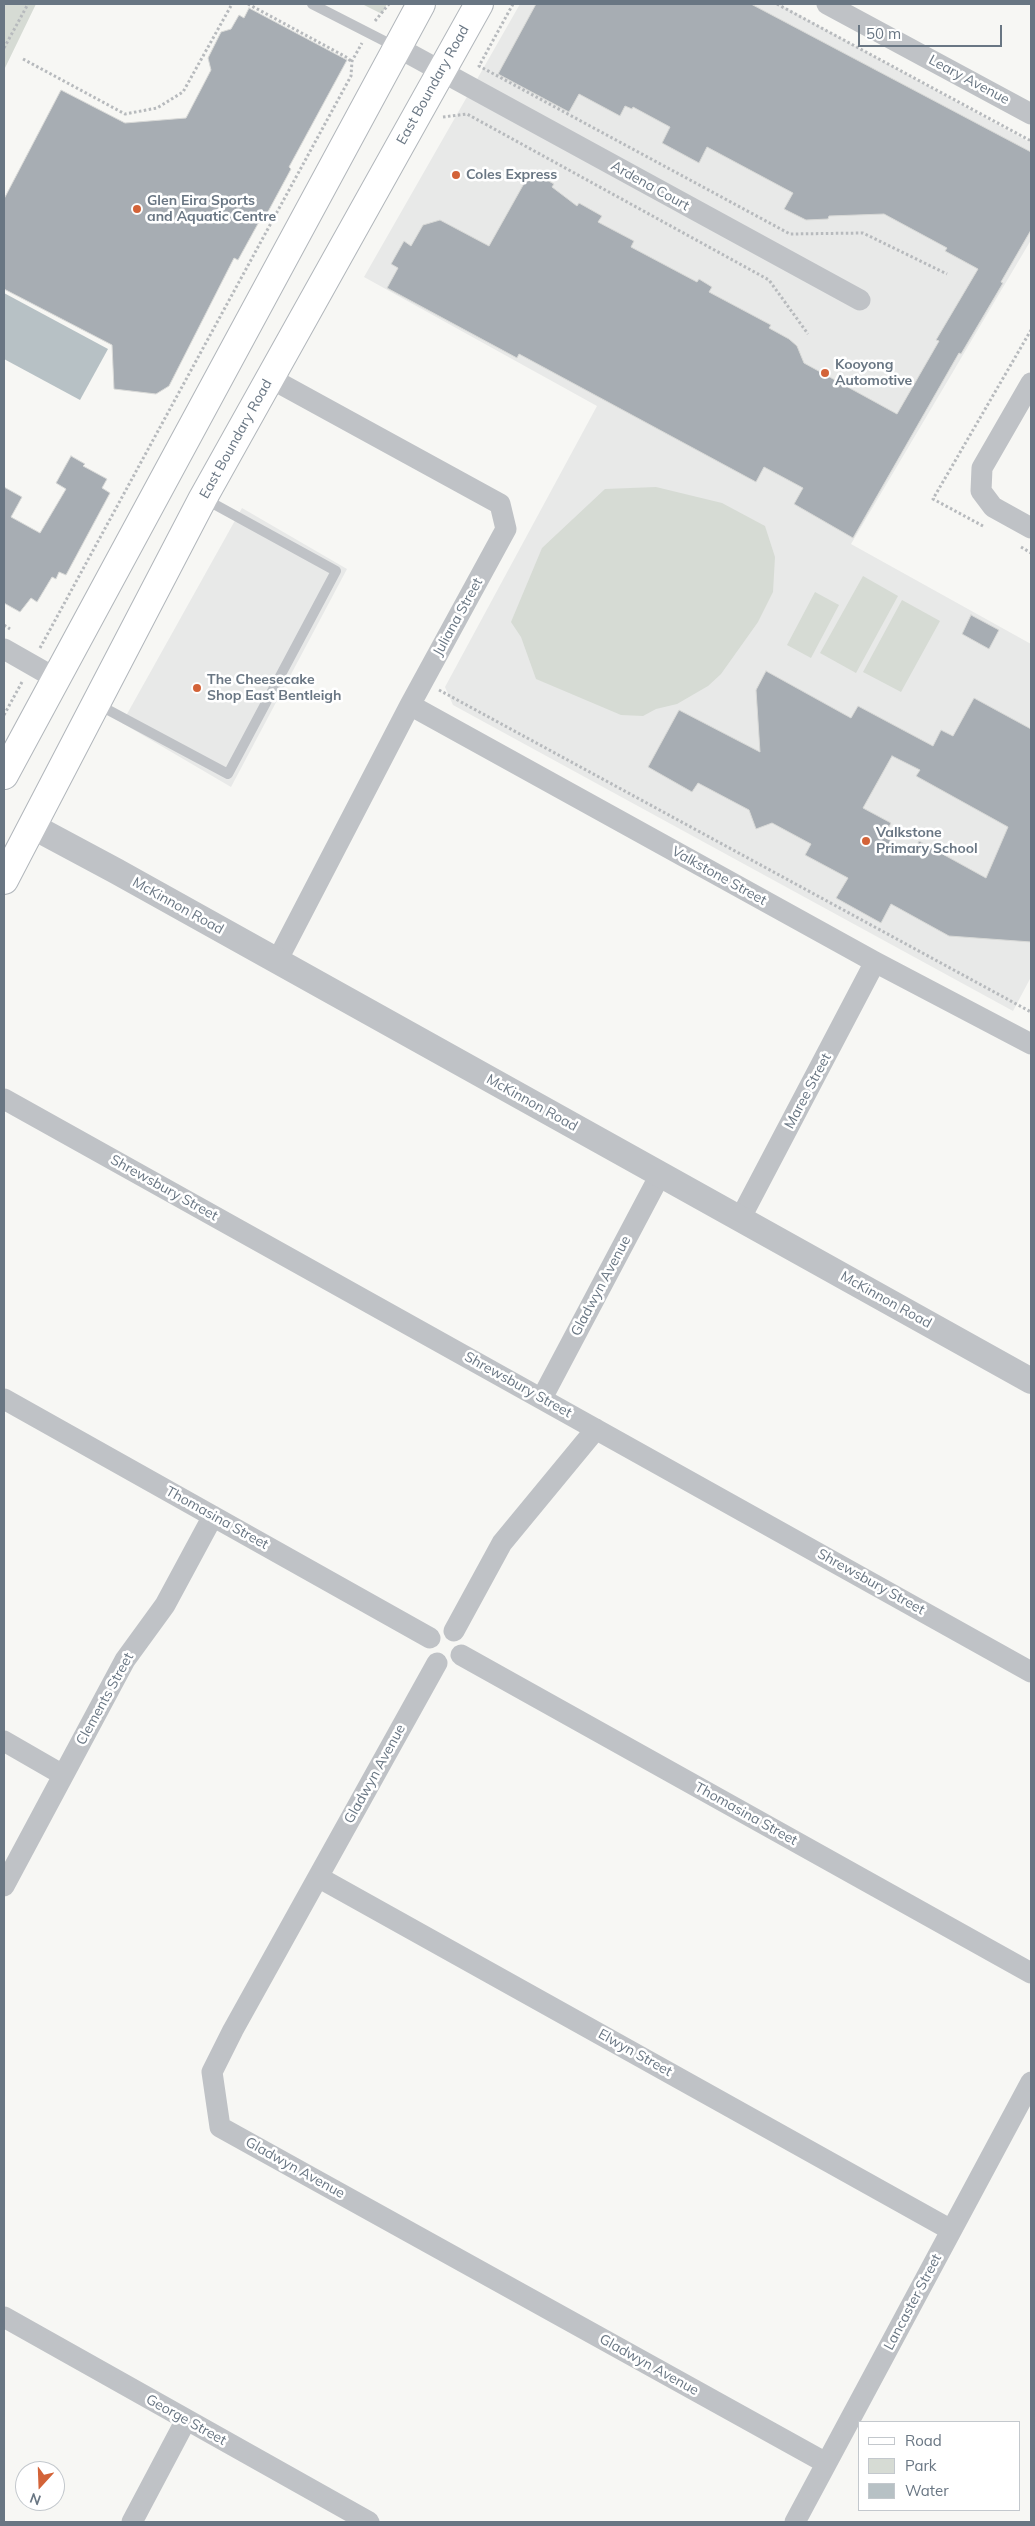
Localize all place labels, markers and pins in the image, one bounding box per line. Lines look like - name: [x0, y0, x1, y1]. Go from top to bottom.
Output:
- place label: Coles Express: [466, 167, 557, 183]
- marker: Coles Express: [450, 169, 462, 181]
- place label: Glen Eira Sports and Aquatic Centre: [147, 193, 276, 226]
- marker: Glen Eira Sports and Aquatic Centre: [131, 203, 143, 215]
- place label: Kooyong Automotive: [835, 357, 912, 390]
- marker: Kooyong Automotive: [819, 367, 831, 379]
- place label: The Cheesecake Shop East Bentleigh: [207, 672, 342, 704]
- marker: The Cheesecake Shop East Bentleigh: [191, 682, 203, 694]
- place label: Valkstone Primary School: [876, 825, 978, 858]
- marker: Valkstone Primary School: [860, 835, 872, 847]

